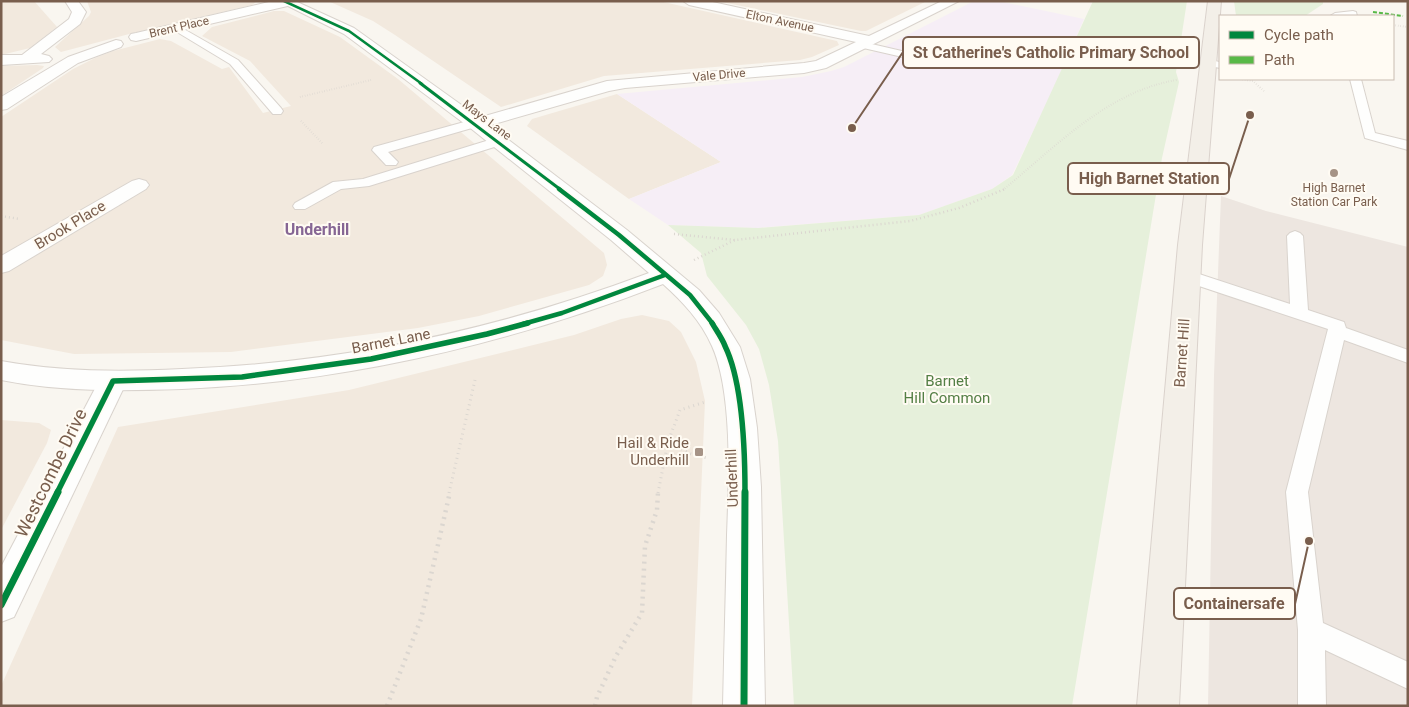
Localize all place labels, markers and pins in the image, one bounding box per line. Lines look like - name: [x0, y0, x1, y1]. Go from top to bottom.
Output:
- callout: St Catherine's Catholic Primary School: [903, 37, 1199, 68]
- callout: High Barnet Station: [1068, 163, 1229, 194]
- marker: High Barnet Station Car Park: [1328, 167, 1340, 179]
- place label: High Barnet Station Car Park: [1291, 181, 1378, 209]
- place label: Hail & Ride Underhill: [617, 434, 689, 469]
- marker: Hail & Ride Underhill: [693, 446, 705, 458]
- callout: Containersafe: [1174, 588, 1295, 619]

